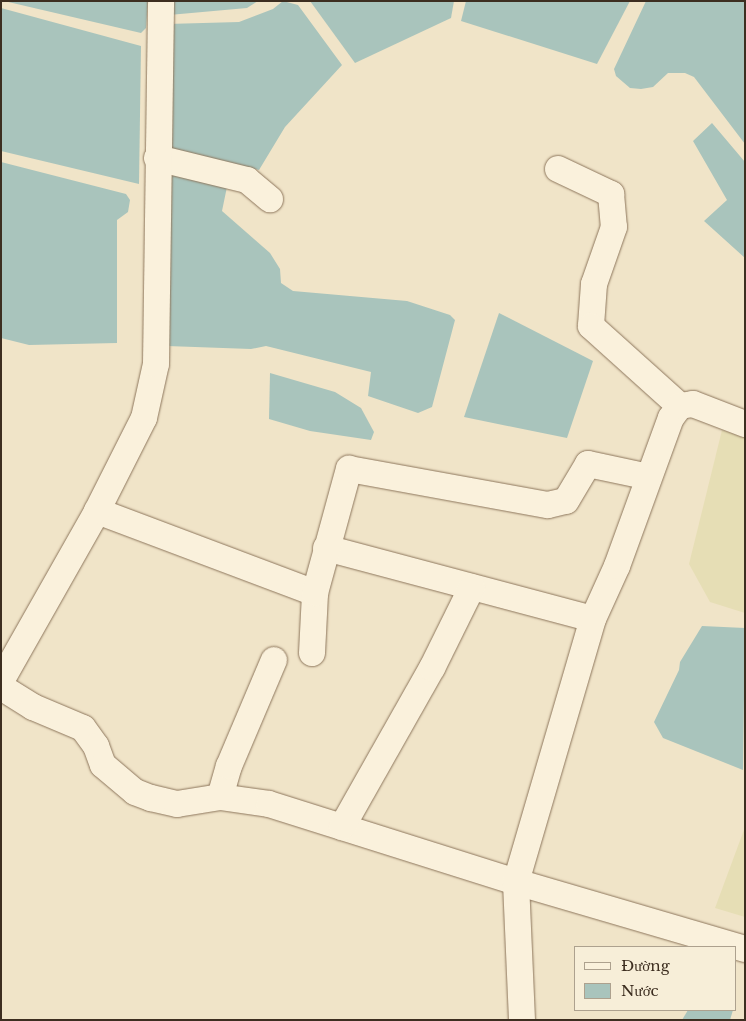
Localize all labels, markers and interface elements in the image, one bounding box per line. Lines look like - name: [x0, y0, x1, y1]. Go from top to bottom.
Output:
- legend: [574, 946, 736, 1011]
- text: Đường: [621, 956, 670, 975]
- text: Nước: [621, 981, 659, 1000]

